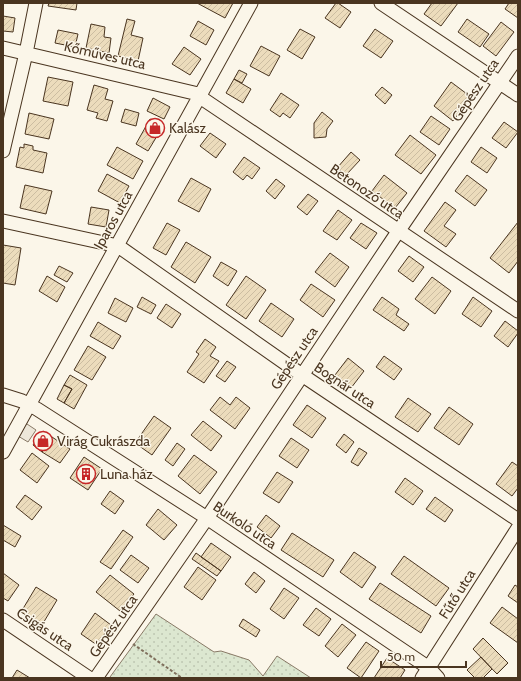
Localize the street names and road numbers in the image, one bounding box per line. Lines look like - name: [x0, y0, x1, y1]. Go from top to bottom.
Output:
- street label: Kőműves utca: [62, 37, 148, 73]
- street label: Gépész utca: [447, 55, 503, 125]
- street label: Betonozó utca: [326, 160, 408, 223]
- street label: Iparos utca: [90, 187, 136, 252]
- street label: Gépész utca: [266, 323, 322, 393]
- street label: Bognár utca: [311, 358, 379, 412]
- street label: Burkoló utca: [210, 497, 280, 553]
- street label: Fűtő utca: [435, 566, 479, 622]
- street label: Gépész utca: [85, 591, 141, 661]
- street label: Csigás utca: [13, 603, 77, 655]

